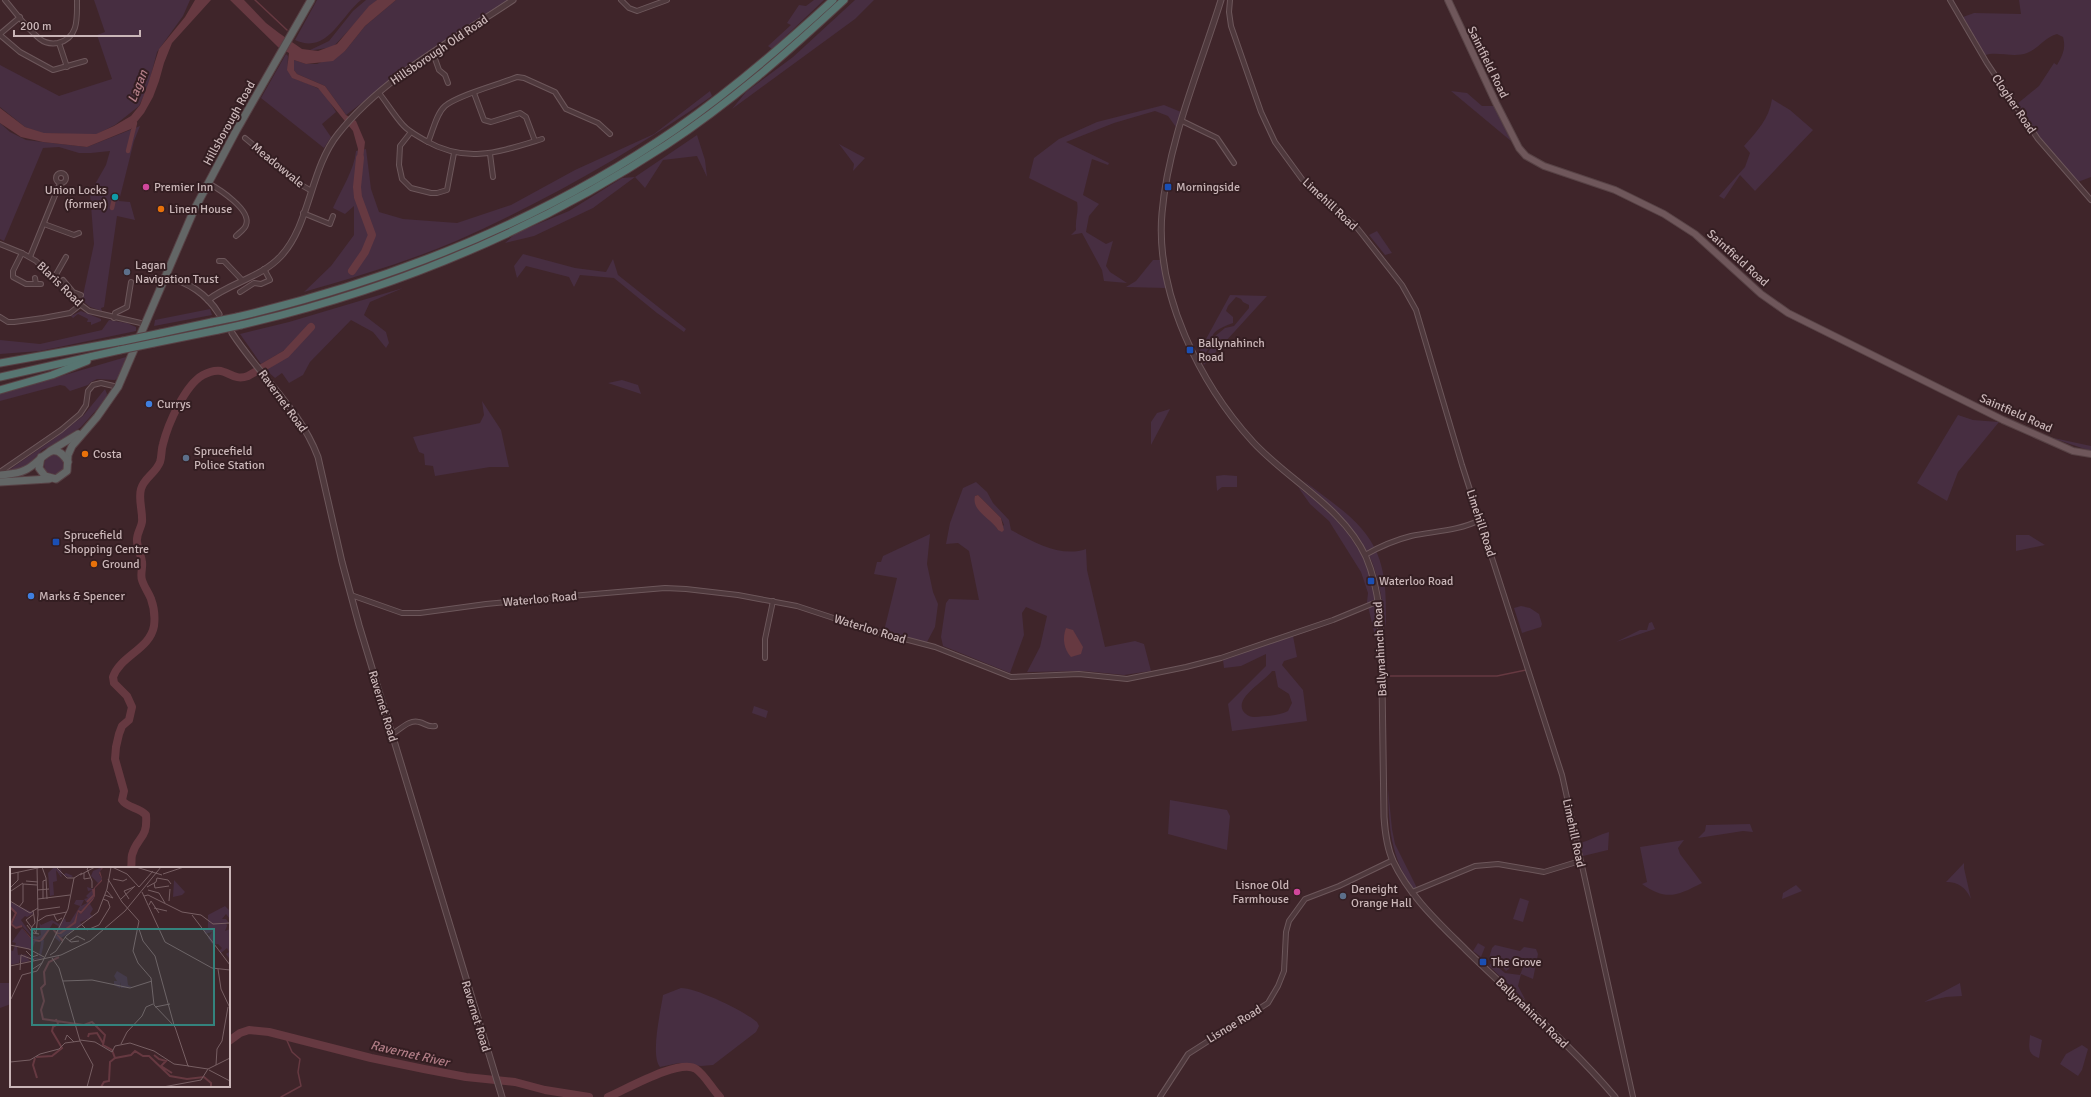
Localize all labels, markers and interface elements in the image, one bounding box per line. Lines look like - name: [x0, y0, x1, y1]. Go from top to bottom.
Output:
- scale bar: [14, 12, 140, 38]
- street label: Hillsborough Old Road: [388, 12, 491, 89]
- text: 200 m: [20, 19, 52, 34]
- street label: Saintfield Road: [1464, 24, 1511, 101]
- water label: Lagan: [124, 67, 152, 105]
- street label: Clogher Road: [1988, 72, 2039, 137]
- street label: Hillsborough Road: [200, 78, 259, 168]
- street label: Meadowvale: [248, 139, 307, 191]
- street label: Limehill Road: [1299, 175, 1360, 234]
- place label: Premier Inn: [154, 180, 213, 195]
- place label: Morningside: [1176, 180, 1240, 195]
- marker: Premier Inn: [141, 182, 151, 192]
- marker: Morningside: [1163, 182, 1173, 192]
- place label: Union Locks (former): [45, 183, 107, 212]
- marker: Union Locks (former): [110, 192, 120, 202]
- place label: Linen House: [169, 202, 232, 217]
- marker: Linen House: [156, 204, 166, 214]
- street label: Saintfield Road: [1704, 227, 1772, 290]
- place label: Lagan Navigation Trust: [135, 258, 219, 287]
- street label: Blaris Road: [33, 259, 86, 310]
- marker: Lagan Navigation Trust: [122, 267, 132, 277]
- place label: Ballynahinch Road: [1198, 336, 1265, 365]
- marker: Ballynahinch Road: [1185, 345, 1195, 355]
- street label: Ravernet Road: [255, 367, 310, 436]
- street label: Saintfield Road: [1977, 391, 2055, 436]
- place label: Currys: [157, 397, 191, 412]
- marker: Currys: [144, 399, 154, 409]
- place label: Sprucefield Police Station: [194, 444, 265, 473]
- place label: Costa: [93, 447, 122, 462]
- marker: Costa: [80, 449, 90, 459]
- marker: Sprucefield Police Station: [181, 453, 191, 463]
- street label: Limehill Road: [1463, 488, 1498, 559]
- place label: Sprucefield Shopping Centre: [64, 528, 149, 557]
- marker: Sprucefield Shopping Centre: [51, 537, 61, 547]
- place label: Ground: [102, 557, 140, 572]
- marker: Ground: [89, 559, 99, 569]
- place label: Waterloo Road: [1379, 574, 1453, 589]
- marker: Waterloo Road: [1366, 576, 1376, 586]
- place label: Marks & Spencer: [39, 589, 125, 604]
- street label: Waterloo Road: [502, 589, 578, 610]
- marker: Marks & Spencer: [26, 591, 36, 601]
- street label: Ballynahinch Road: [1371, 601, 1390, 697]
- street label: Waterloo Road: [832, 611, 908, 648]
- street label: Ravernet Road: [365, 669, 400, 744]
- street label: Limehill Road: [1559, 797, 1588, 869]
- inset map: [10, 867, 230, 1087]
- place label: Lisnoe Old Farmhouse: [1232, 878, 1289, 907]
- place label: Deneight Orange Hall: [1351, 882, 1412, 911]
- marker: Lisnoe Old Farmhouse: [1292, 887, 1302, 897]
- marker: Deneight Orange Hall: [1338, 891, 1348, 901]
- place label: The Grove: [1491, 955, 1541, 970]
- marker: The Grove: [1478, 957, 1488, 967]
- street label: Ballynahinch Road: [1492, 975, 1571, 1052]
- street label: Ravernet Road: [458, 979, 493, 1054]
- street label: Lisnoe Road: [1204, 1002, 1265, 1047]
- water label: Ravernet River: [369, 1037, 453, 1071]

